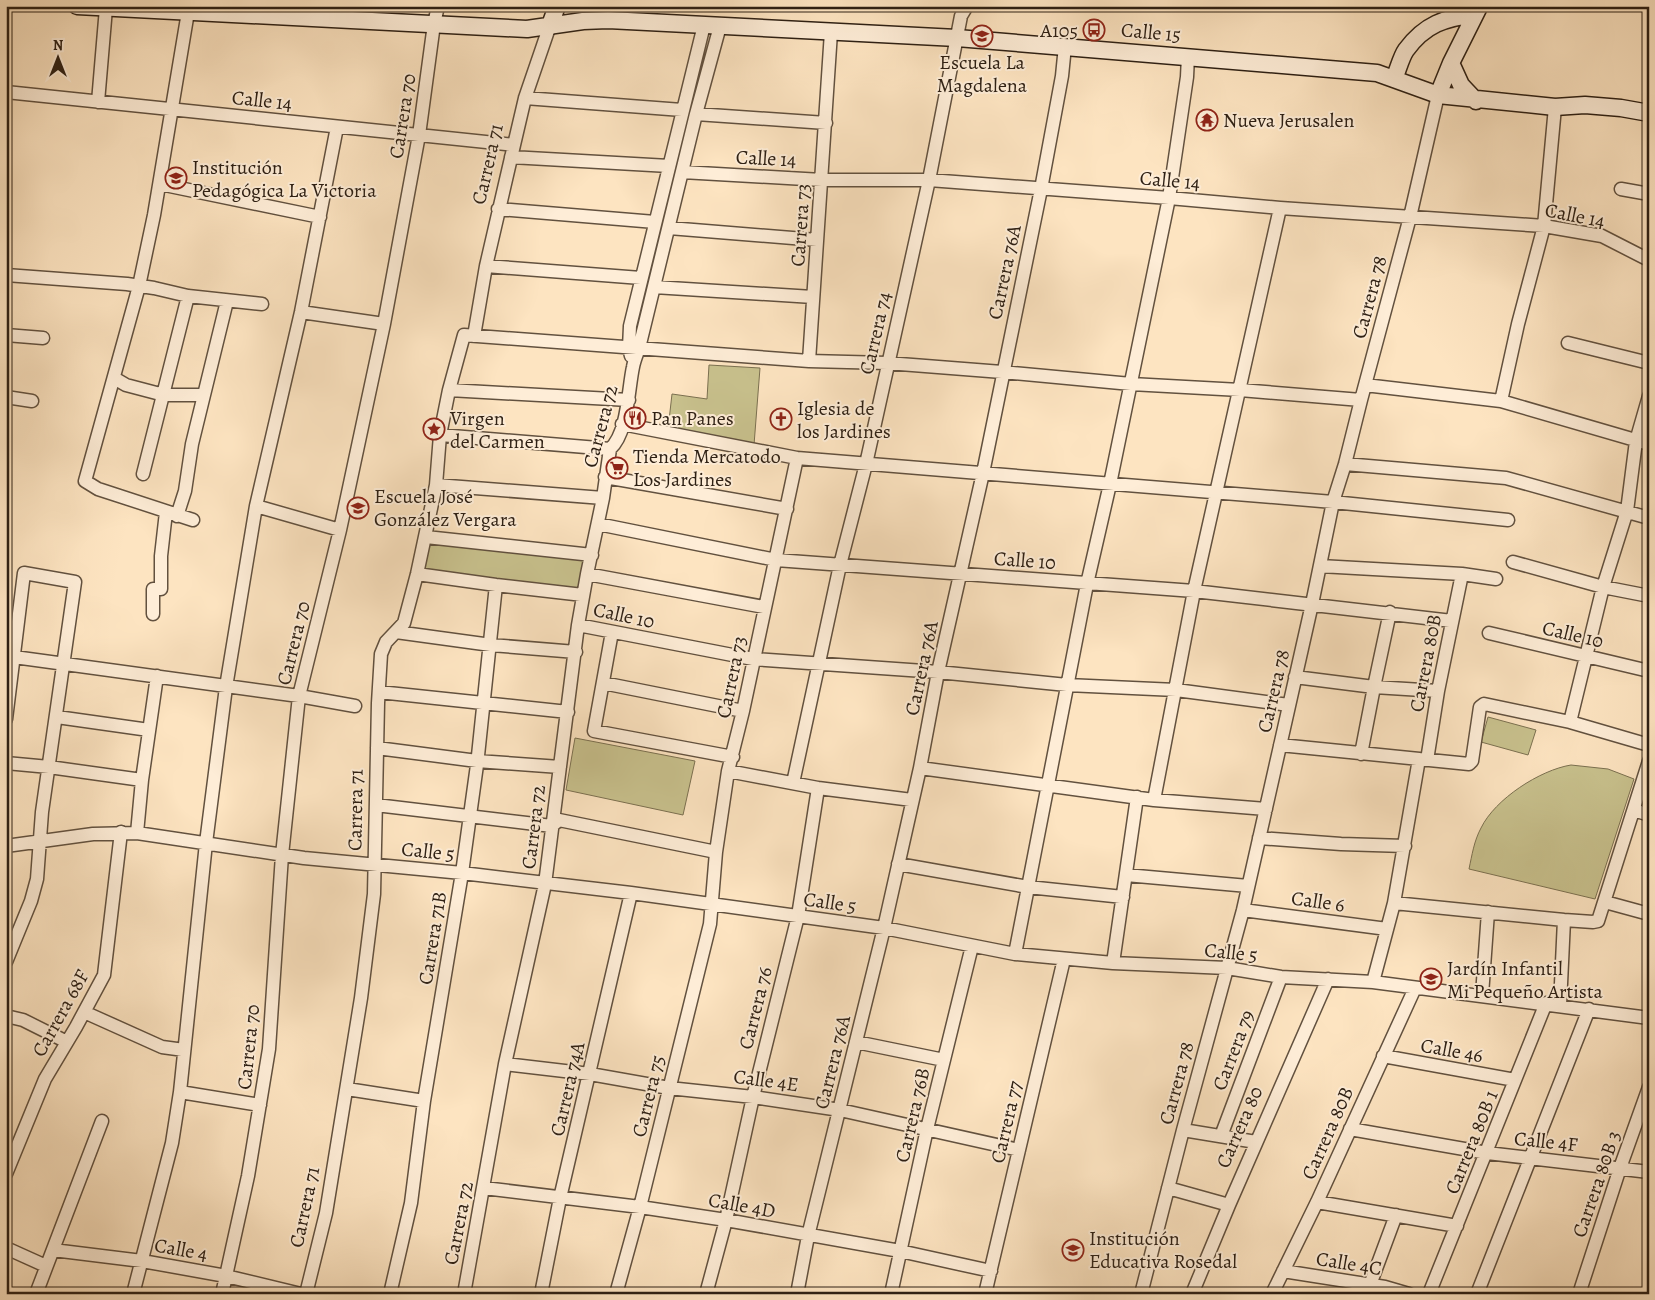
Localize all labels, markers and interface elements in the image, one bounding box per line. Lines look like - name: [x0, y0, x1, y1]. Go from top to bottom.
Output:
- street label: Calle 15: [1120, 16, 1182, 49]
- place label: A105: [1039, 17, 1078, 44]
- bus stop icon: A105: [1082, 18, 1106, 42]
- school or university icon: Escuela La Magdalena: [970, 24, 994, 48]
- north arrow: [32, 32, 82, 82]
- text: N: [53, 36, 63, 55]
- place label: Escuela La Magdalena: [937, 49, 1028, 99]
- street label: Carrera 70: [382, 72, 423, 161]
- street label: Calle 14: [230, 84, 293, 117]
- place label: Nueva Jerusalen: [1223, 107, 1354, 134]
- temple icon: Nueva Jerusalen: [1195, 108, 1219, 132]
- street label: Carrera 71: [465, 121, 510, 207]
- street label: Calle 14: [735, 143, 797, 174]
- place label: Institución Pedagógica La Victoria: [192, 154, 377, 204]
- street label: Calle 14: [1139, 164, 1201, 197]
- school or university icon: Institución Pedagógica La Victoria: [164, 166, 188, 190]
- street label: Carrera 73: [784, 182, 817, 268]
- street label: Calle 14: [1543, 196, 1607, 235]
- street label: Carrera 76A: [981, 222, 1028, 322]
- street label: Carrera 78: [1345, 253, 1393, 342]
- street label: Carrera 74: [853, 289, 898, 377]
- street label: Carrera 72: [576, 381, 625, 470]
- place label: Iglesia de los Jardines: [797, 395, 891, 445]
- place label: Virgen del Carmen: [449, 405, 545, 455]
- place label: Pan Panes: [651, 405, 734, 432]
- restaurant icon: Pan Panes: [623, 406, 647, 430]
- church icon: Iglesia de los Jardines: [769, 407, 793, 431]
- place icon: Virgen del Carmen: [422, 417, 446, 441]
- place label: Tienda Mercatodo Los Jardines: [633, 443, 781, 493]
- supermarket icon: Tienda Mercatodo Los Jardines: [605, 456, 629, 480]
- place label: Escuela José González Vergara: [374, 483, 517, 533]
- school or university icon: Escuela José González Vergara: [346, 496, 370, 520]
- street label: Calle 10: [993, 545, 1057, 576]
- street label: Calle 10: [591, 596, 657, 635]
- street label: Carrera 70: [270, 598, 317, 688]
- street label: Carrera 80B: [1403, 612, 1448, 714]
- street label: Calle 10: [1540, 614, 1606, 655]
- street label: Carrera 76A: [898, 618, 945, 718]
- street label: Carrera 73: [710, 634, 753, 721]
- street label: Carrera 78: [1251, 647, 1296, 735]
- street label: Carrera 71: [341, 769, 370, 851]
- street label: Carrera 72: [515, 783, 552, 871]
- street label: Calle 5: [400, 835, 456, 868]
- street label: Calle 6: [1289, 884, 1346, 919]
- street label: Calle 5: [802, 885, 858, 920]
- street label: Carrera 71B: [412, 890, 453, 987]
- street label: Calle 5: [1203, 936, 1259, 969]
- place label: Jardín Infantil Mi Pequeño Artista: [1447, 955, 1603, 1005]
- street label: Carrera 76: [732, 964, 779, 1052]
- street label: Carrera 68F: [25, 965, 95, 1062]
- school or university icon: Jardín Infantil Mi Pequeño Artista: [1419, 967, 1443, 991]
- street label: Carrera 70: [231, 1003, 266, 1091]
- street label: Carrera 79: [1206, 1006, 1261, 1094]
- street label: Carrera 76A: [808, 1012, 857, 1112]
- street label: Calle 46: [1419, 1032, 1485, 1069]
- street label: Carrera 74A: [544, 1039, 591, 1139]
- street label: Carrera 78: [1152, 1039, 1200, 1128]
- street label: Carrera 75: [625, 1052, 672, 1140]
- street label: Calle 4E: [732, 1063, 800, 1098]
- street label: Carrera 76B: [889, 1065, 936, 1165]
- street label: Carrera 77: [984, 1078, 1029, 1166]
- street label: Carrera 80: [1209, 1082, 1269, 1172]
- street label: Carrera 80B: [1295, 1083, 1360, 1184]
- street label: Carrera 80B 1: [1438, 1086, 1505, 1198]
- street label: Calle 4F: [1513, 1125, 1579, 1158]
- street label: Carrera 80B 3: [1566, 1127, 1627, 1241]
- street label: Carrera 71: [283, 1164, 326, 1250]
- street label: Carrera 72: [437, 1179, 480, 1267]
- street label: Calle 4D: [706, 1186, 778, 1225]
- place label: Institución Educativa Rosedal: [1089, 1225, 1237, 1275]
- street label: Calle 4: [152, 1232, 210, 1267]
- school or university icon: Institución Educativa Rosedal: [1061, 1238, 1085, 1262]
- street label: Calle 4C: [1314, 1245, 1384, 1282]

